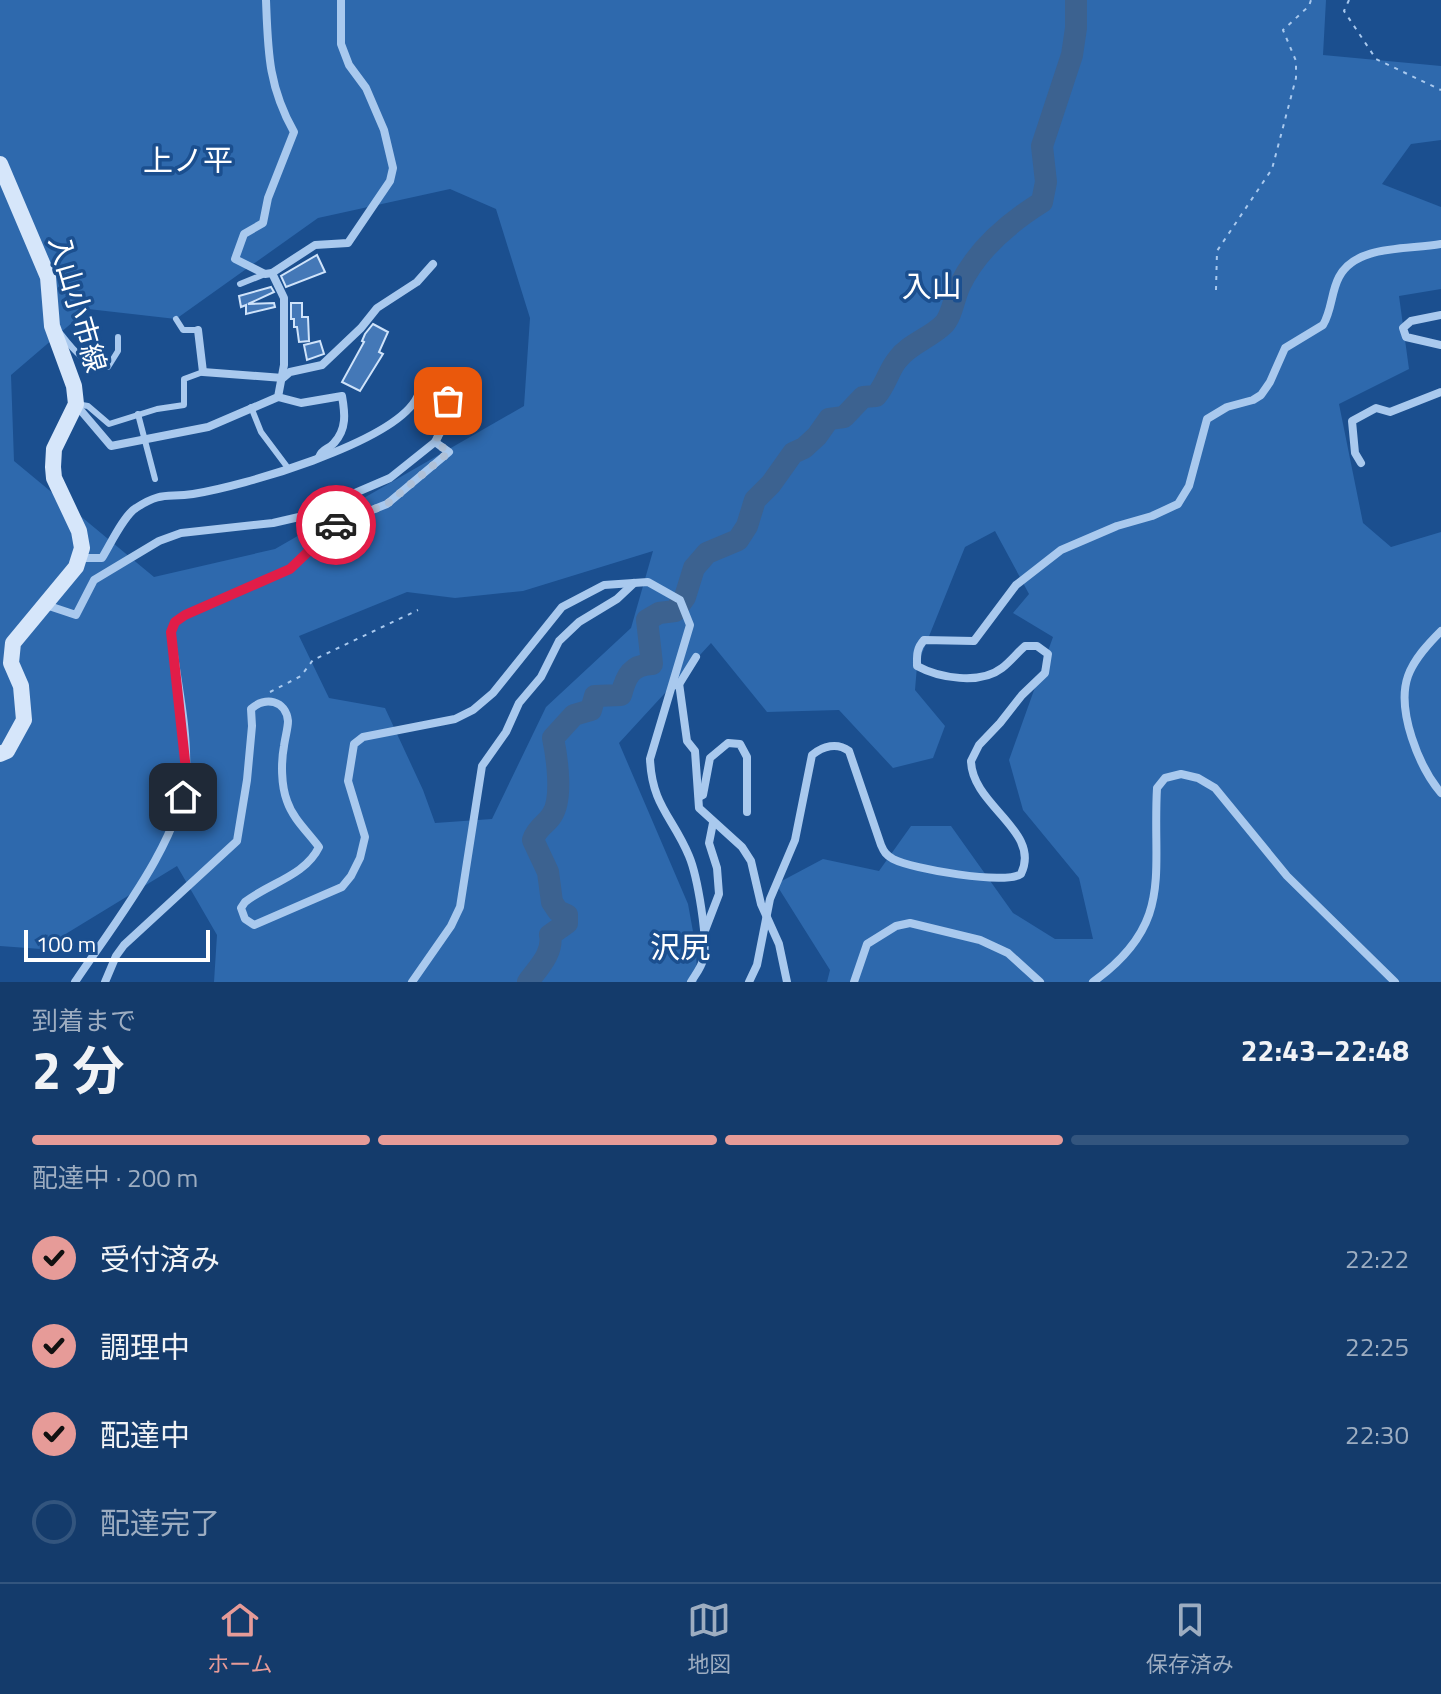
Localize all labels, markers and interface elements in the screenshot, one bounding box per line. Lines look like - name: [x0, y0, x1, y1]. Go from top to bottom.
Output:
- district label: 上ノ平: [143, 137, 233, 183]
- street label: 入山小市線: [39, 231, 118, 377]
- district label: 入山: [902, 263, 962, 309]
- pin: [414, 367, 482, 435]
- icon: bag: [426, 379, 470, 423]
- courier: [296, 485, 376, 565]
- icon: car: [314, 503, 358, 547]
- pin: [149, 763, 217, 831]
- icon: home: [161, 775, 205, 819]
- district label: 沢尻: [650, 924, 710, 970]
- scale bar: [24, 926, 210, 962]
- text: 100 m: [36, 927, 96, 961]
- text: 到着まで: [32, 1001, 136, 1040]
- text: 22:43–22:48: [1241, 1027, 1409, 1073]
- text: 2 分: [32, 1030, 125, 1109]
- text: 配達中 · 200 m: [32, 1158, 198, 1197]
- icon: check: [32, 1236, 76, 1280]
- text: 受付済み: [100, 1236, 220, 1282]
- text: 22:22: [1345, 1239, 1409, 1278]
- icon: check: [32, 1324, 76, 1368]
- text: 調理中: [100, 1324, 190, 1370]
- text: 22:25: [1345, 1327, 1409, 1366]
- icon: check: [32, 1412, 76, 1456]
- text: 配達中: [100, 1412, 190, 1458]
- text: 22:30: [1345, 1415, 1409, 1454]
- text: 配達完了: [100, 1500, 220, 1546]
- tab: ホーム: [207, 1598, 273, 1681]
- tab: 地図: [687, 1598, 731, 1681]
- tab: 保存済み: [1146, 1598, 1234, 1681]

